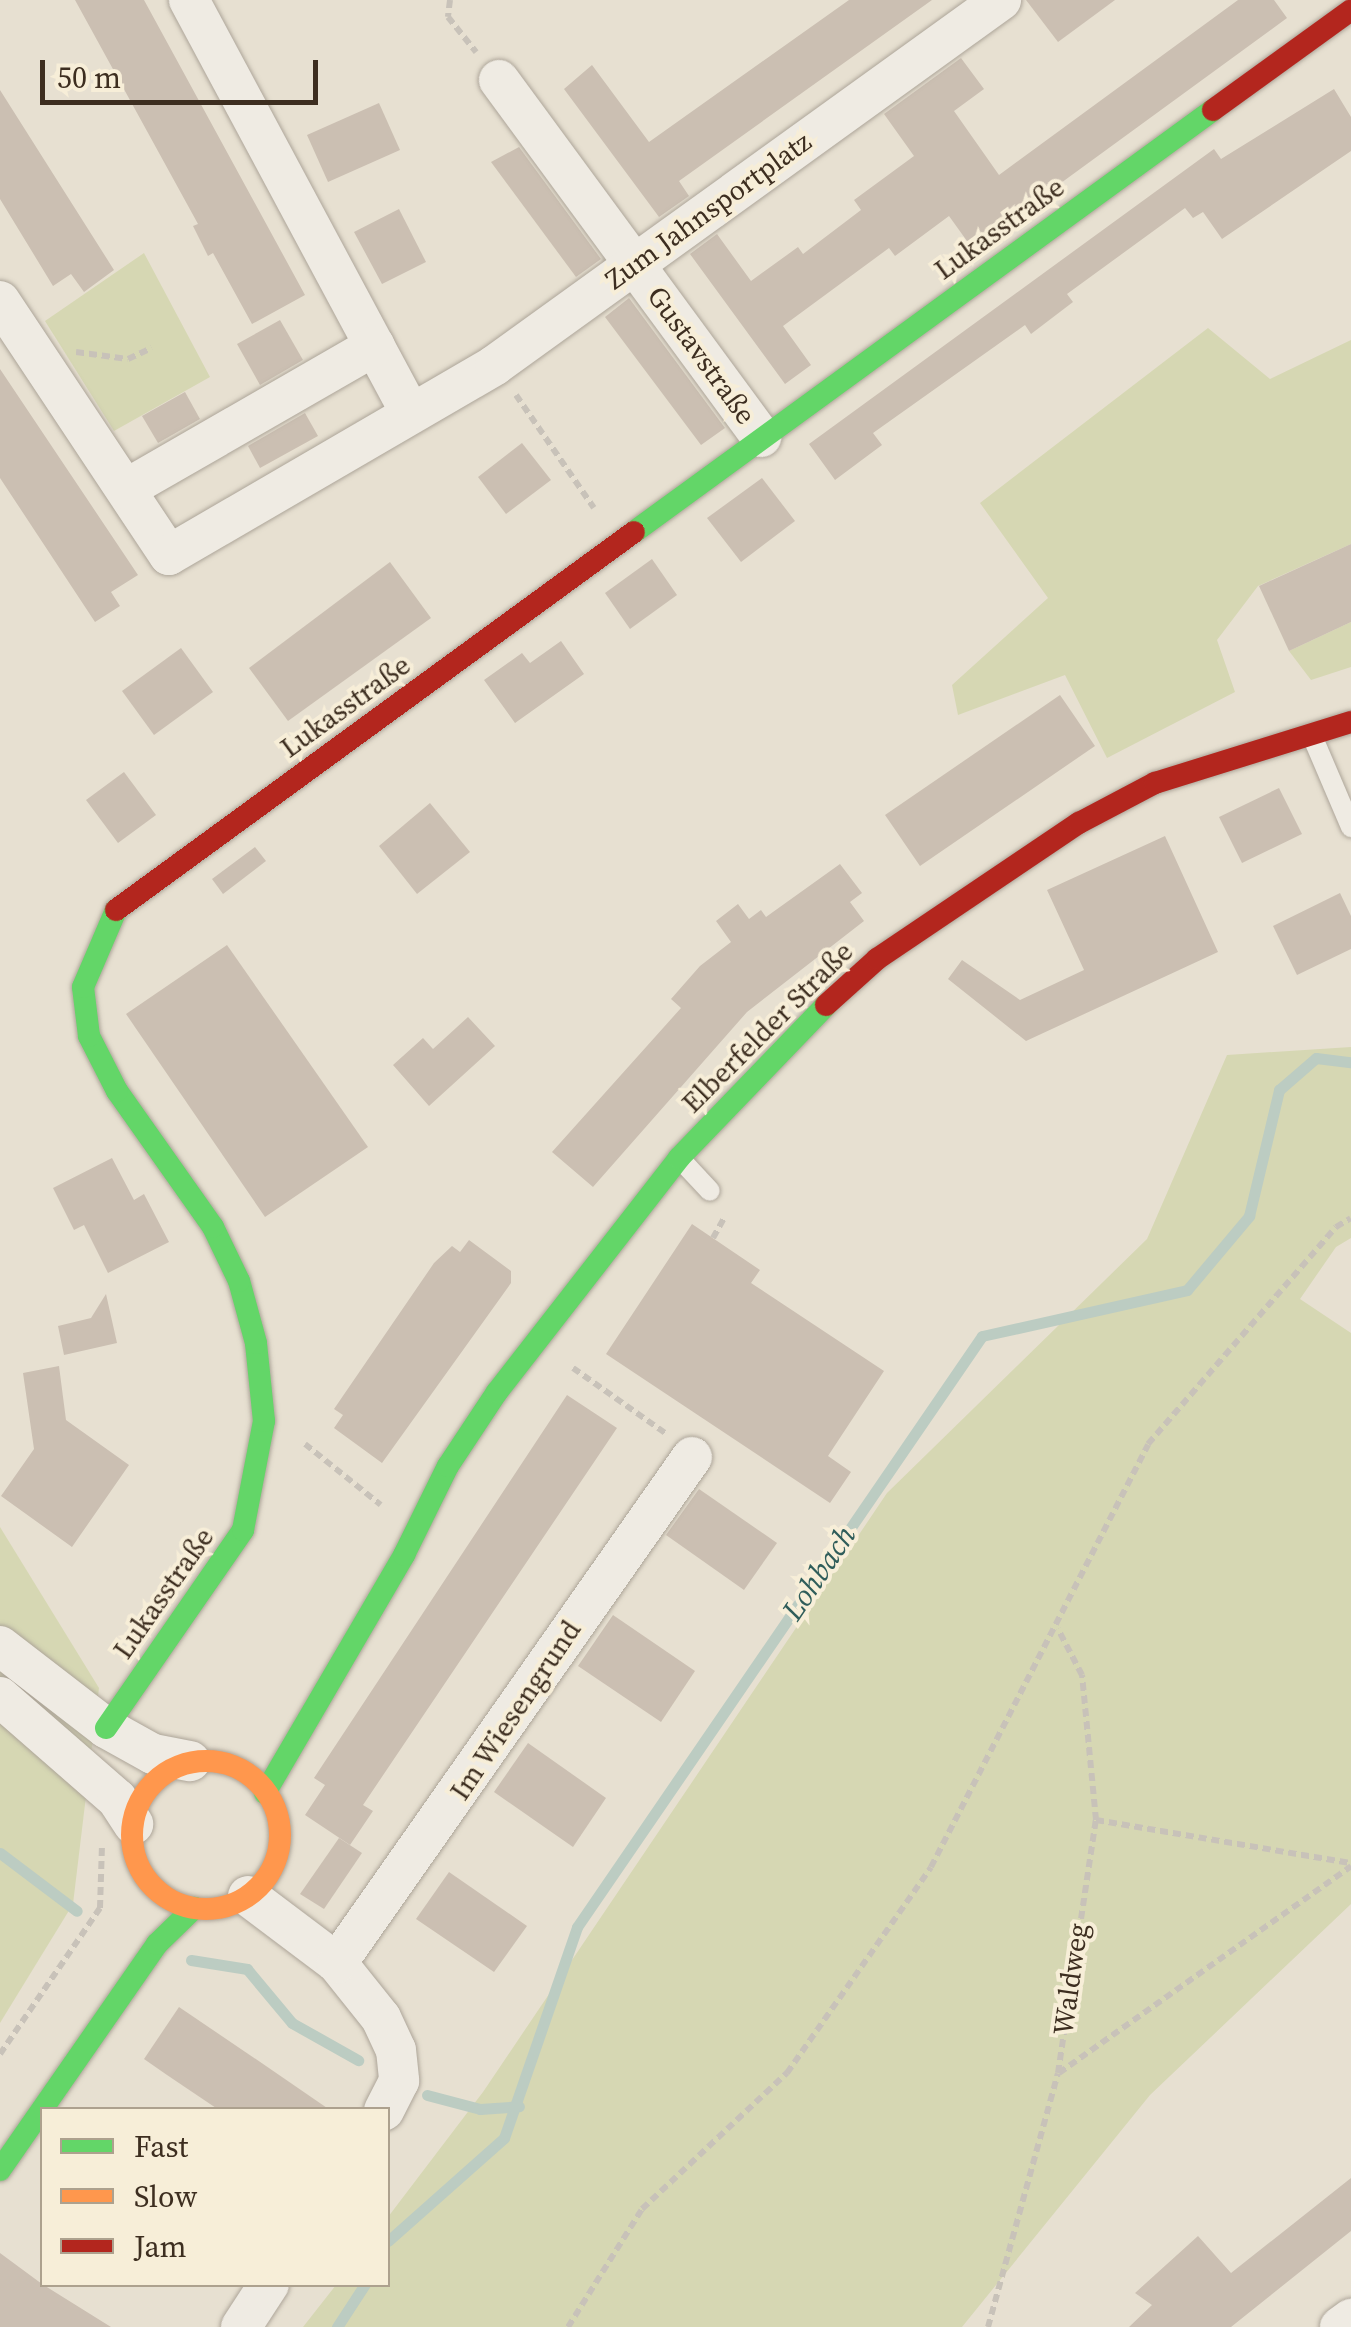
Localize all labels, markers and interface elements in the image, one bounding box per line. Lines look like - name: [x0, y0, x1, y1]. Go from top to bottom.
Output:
- scale bar: [45, 40, 322, 102]
- text: 50 m: [57, 57, 121, 98]
- street label: Zum Jahnsportplatz: [598, 124, 818, 296]
- street label: Lukasstraße: [928, 170, 1070, 286]
- street label: Gustavstraße: [641, 280, 763, 430]
- street label: Lukasstraße: [274, 648, 416, 764]
- street label: Elberfelder Straße: [675, 935, 859, 1119]
- water label: Lohbach: [774, 1519, 864, 1627]
- street label: Lukasstraße: [106, 1521, 220, 1665]
- street label: Im Wiesengrund: [442, 1614, 588, 1806]
- street label: Waldweg: [1046, 1921, 1094, 2037]
- legend: [40, 2107, 390, 2287]
- text: Fast: [134, 2126, 188, 2167]
- text: Slow: [134, 2176, 197, 2217]
- text: Jam: [134, 2226, 187, 2267]

